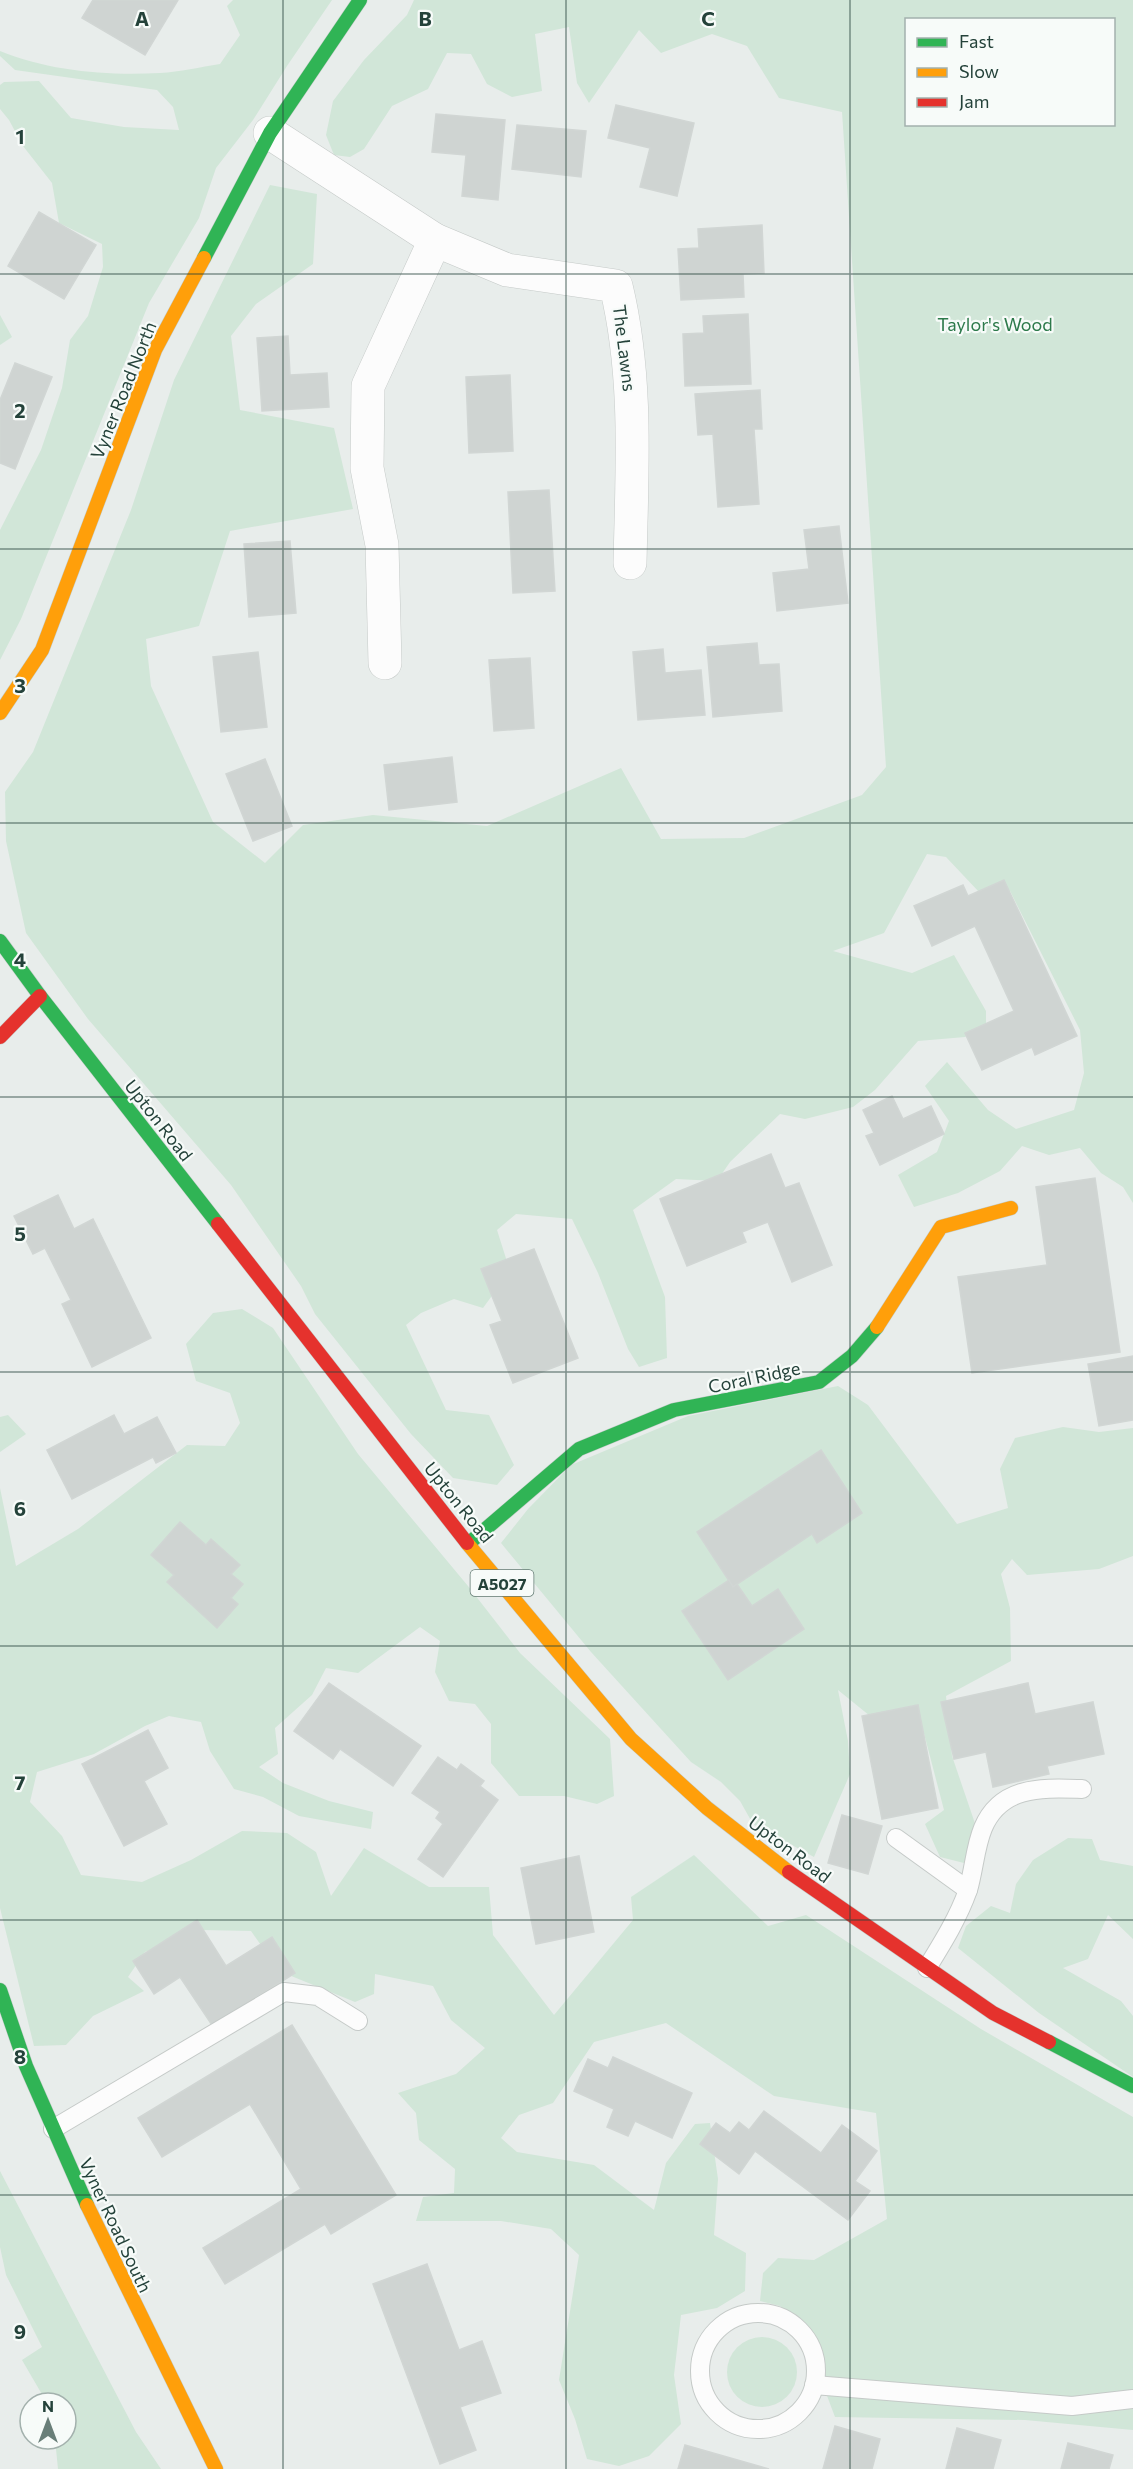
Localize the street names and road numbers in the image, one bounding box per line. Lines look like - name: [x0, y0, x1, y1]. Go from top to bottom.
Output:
- street label: The Lawns: [609, 303, 641, 393]
- street label: Vyner Road North: [85, 318, 161, 462]
- street label: Upton Road: [120, 1075, 198, 1165]
- street label: Coral Ridge: [706, 1357, 802, 1397]
- street label: Upton Road: [420, 1457, 498, 1547]
- road number: A5027: [470, 1570, 534, 1596]
- street label: Upton Road: [744, 1811, 836, 1887]
- street label: Vyner Road South: [75, 2154, 157, 2296]

